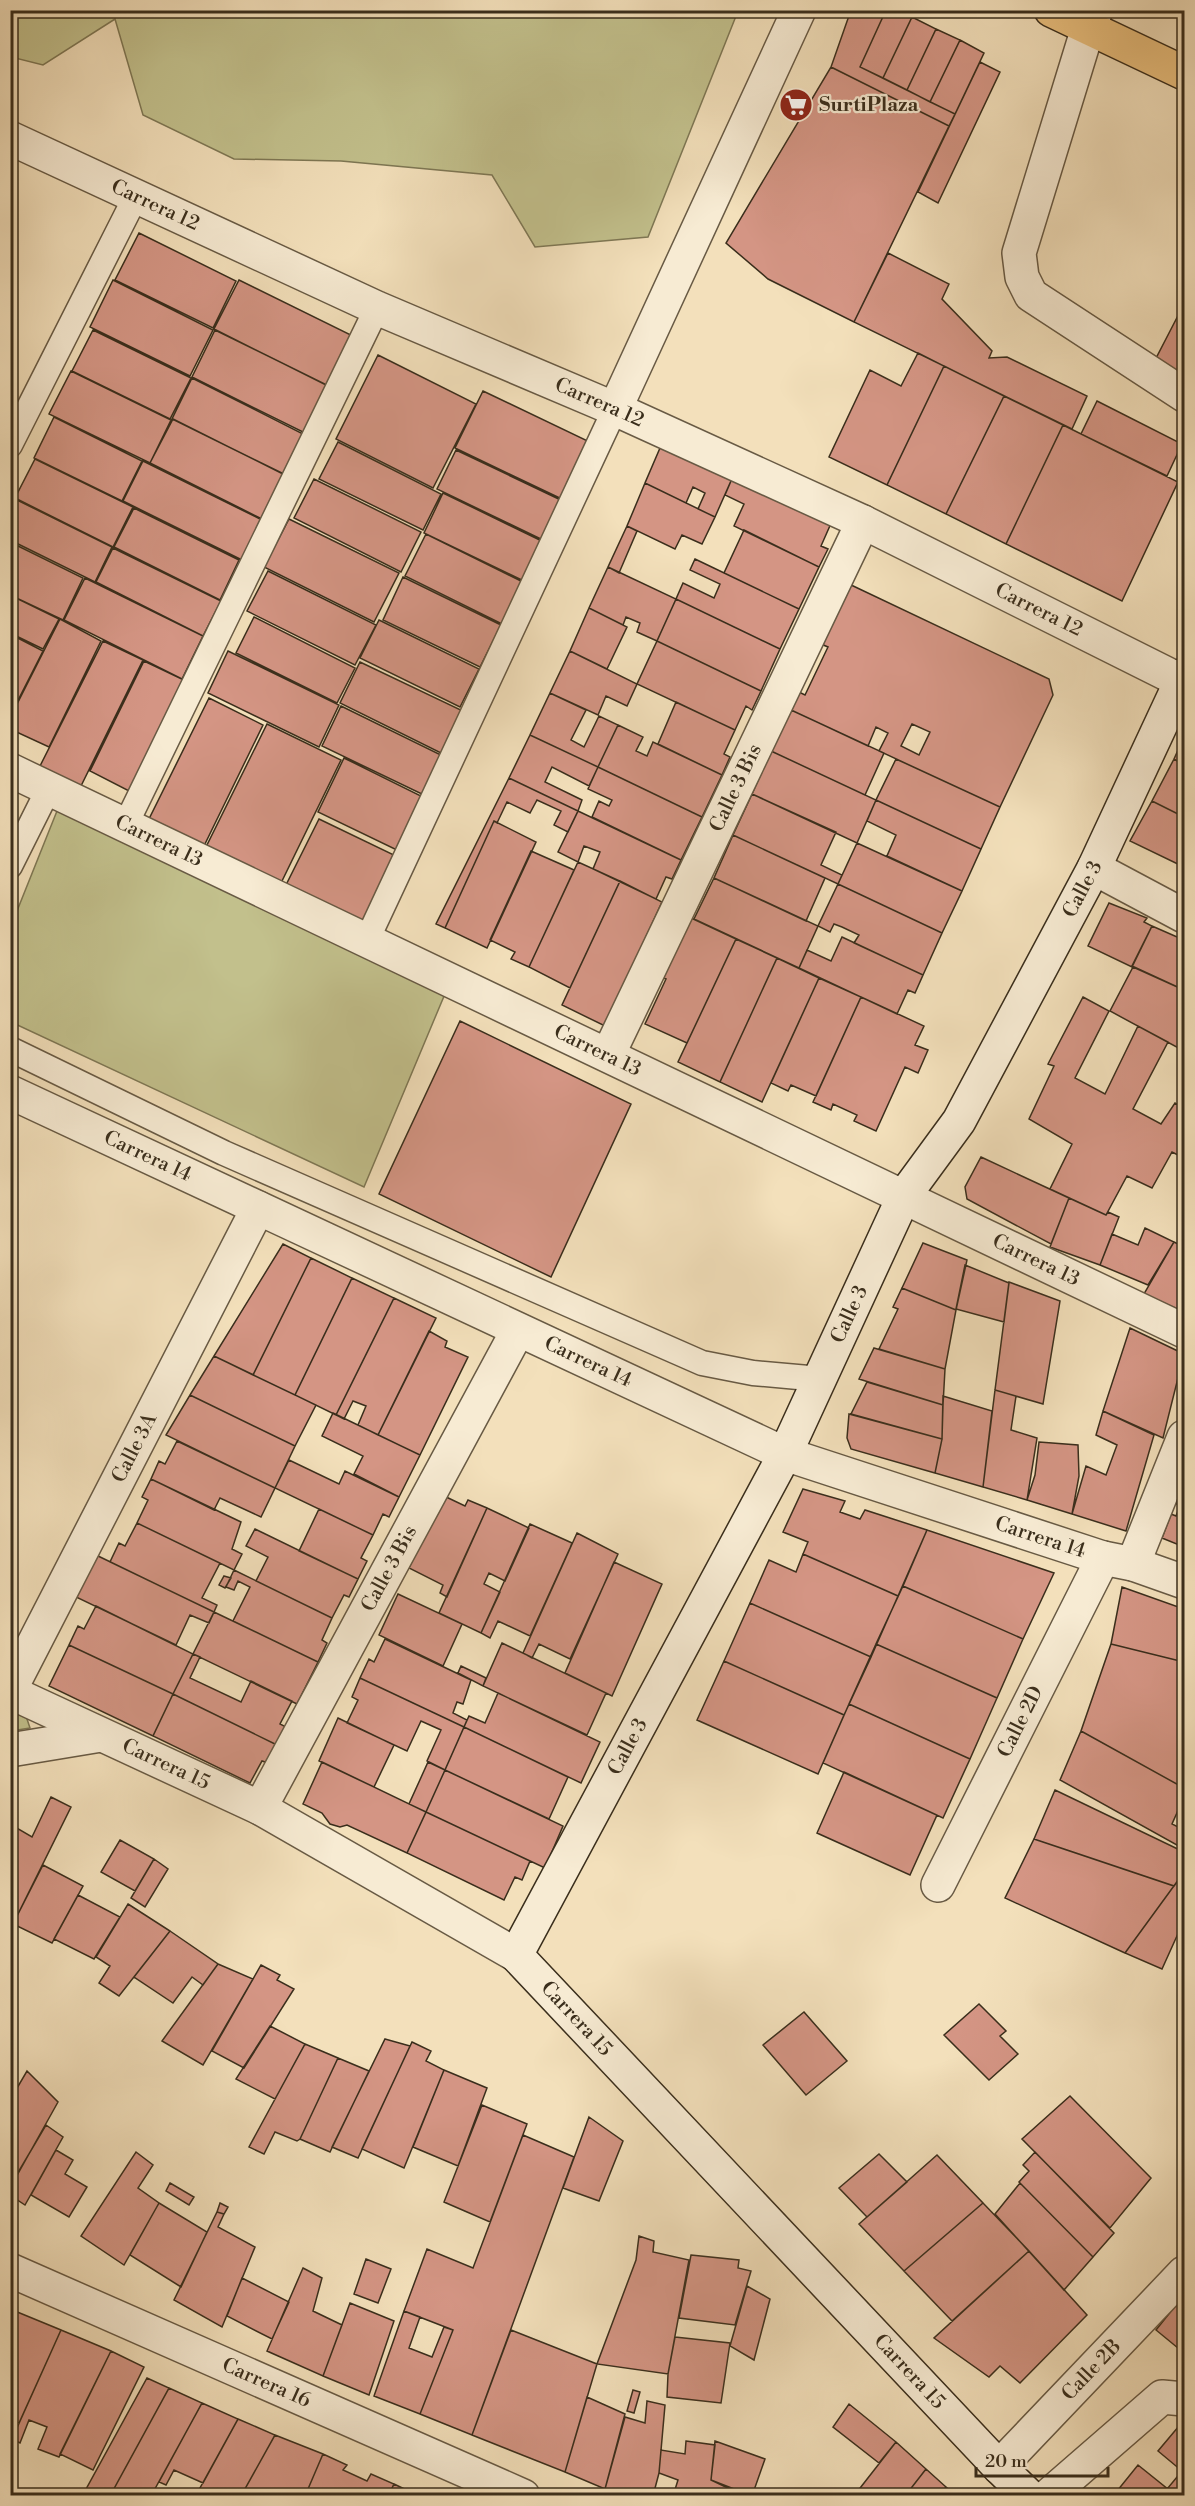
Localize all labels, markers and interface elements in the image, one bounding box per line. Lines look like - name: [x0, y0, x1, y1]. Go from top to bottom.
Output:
- supermarket icon: SurtiPlaza: [778, 87, 814, 123]
- place label: SurtiPlaza: [819, 93, 919, 118]
- street label: Carrera 12: [107, 174, 203, 237]
- street label: Carrera 12: [551, 372, 648, 433]
- street label: Carrera 12: [991, 577, 1087, 642]
- street label: Calle 3 Bis: [704, 740, 767, 836]
- street label: Carrera 13: [111, 810, 207, 873]
- street label: Calle 3: [1057, 857, 1108, 922]
- street label: Carrera 13: [550, 1019, 645, 1082]
- street label: Carrera 14: [100, 1125, 196, 1188]
- street label: Carrera 13: [988, 1229, 1084, 1292]
- street label: Calle 3: [825, 1281, 874, 1347]
- street label: Carrera 14: [540, 1331, 636, 1393]
- street label: Calle 3A: [106, 1408, 163, 1487]
- street label: Carrera 14: [992, 1511, 1089, 1564]
- street label: Calle 3 Bis: [356, 1521, 423, 1616]
- street label: Calle 2D: [992, 1682, 1049, 1762]
- street label: Calle 3: [602, 1714, 653, 1780]
- street label: Carrera 15: [118, 1733, 214, 1796]
- street label: Carrera 15: [535, 1976, 617, 2062]
- street label: Carrera 15: [868, 2329, 950, 2415]
- street label: Calle 2B: [1056, 2334, 1127, 2406]
- street label: Carrera 16: [218, 2352, 314, 2413]
- scale bar: [976, 2440, 1108, 2478]
- text: 20 m: [985, 2450, 1027, 2473]

